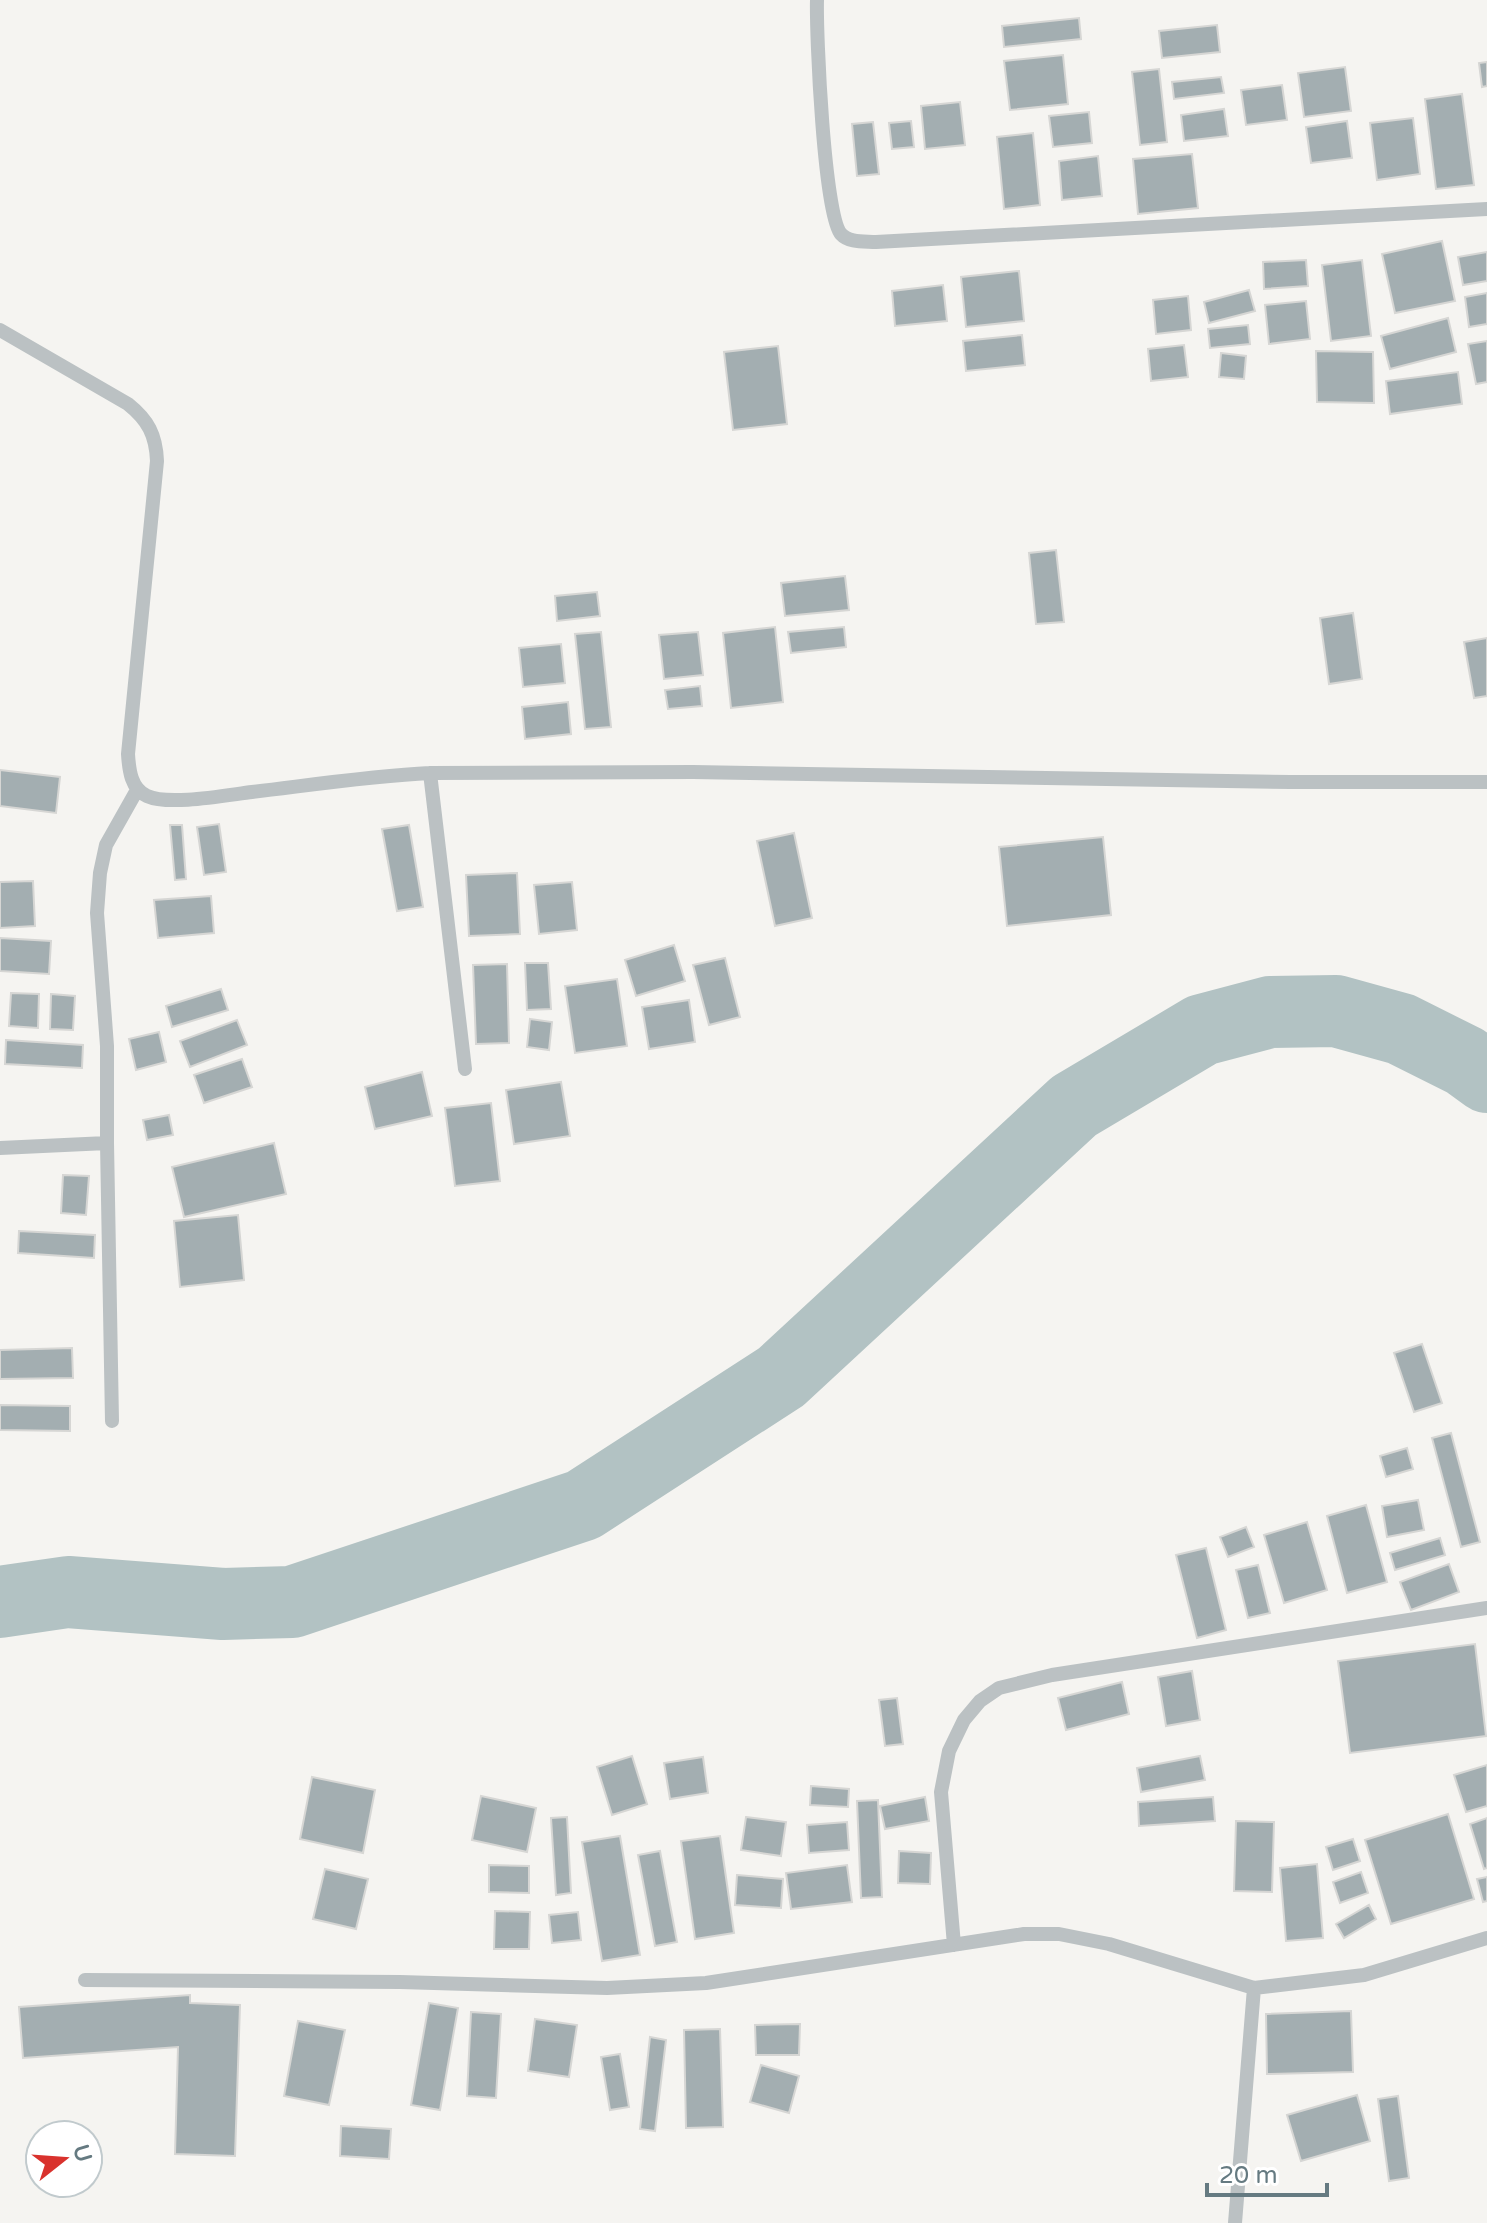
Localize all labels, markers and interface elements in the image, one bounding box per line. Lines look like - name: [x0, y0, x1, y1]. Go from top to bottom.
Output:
- north arrow: [24, 2119, 104, 2199]
- text: U: [67, 2142, 97, 2165]
- scale bar: [1207, 2147, 1327, 2197]
- text: 20 m: [1219, 2161, 1277, 2190]

